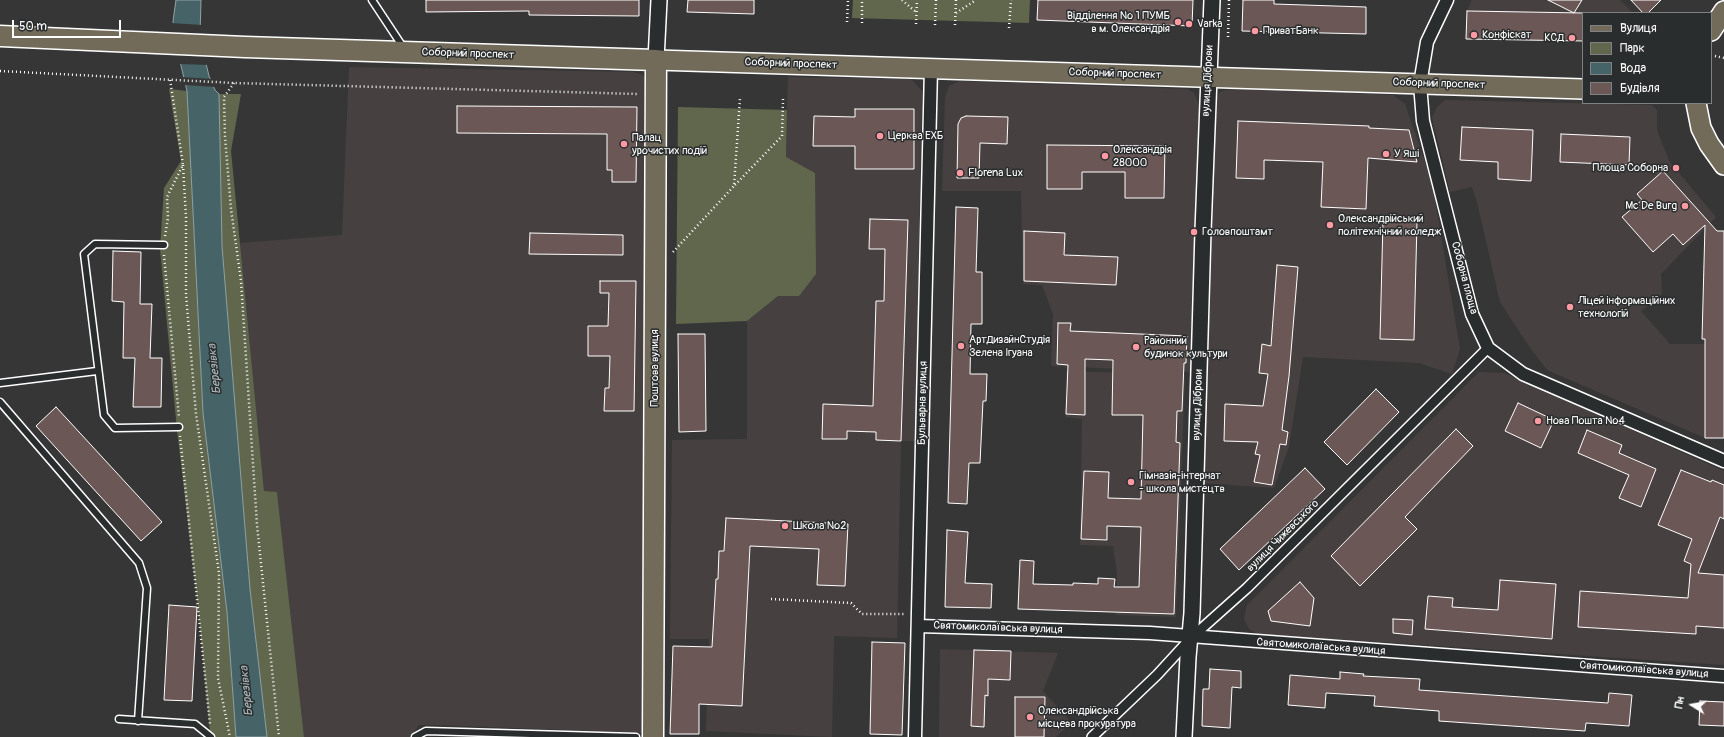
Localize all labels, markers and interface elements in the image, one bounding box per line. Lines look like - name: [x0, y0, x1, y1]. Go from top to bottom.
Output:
- place label: Відділення № 1 ПУМБ в м. Олександрія: [1067, 9, 1170, 35]
- scale bar: [14, 12, 123, 38]
- legend: [1582, 12, 1712, 104]
- marker: Відділення № 1 ПУМБ в м. Олександрія: [1173, 17, 1183, 27]
- place label: Varka: [1197, 17, 1222, 31]
- text: 50 m: [19, 19, 47, 34]
- marker: Varka: [1184, 19, 1194, 29]
- text: Вулиця: [1620, 21, 1657, 36]
- place label: ПриватБанк: [1263, 24, 1319, 38]
- marker: ПриватБанк: [1250, 26, 1260, 36]
- place label: Конфіскат: [1482, 28, 1531, 42]
- marker: Конфіскат: [1469, 30, 1479, 40]
- place label: КСД: [1544, 31, 1564, 45]
- marker: КСД: [1567, 33, 1577, 43]
- text: Парк: [1620, 41, 1645, 56]
- street label: вулиця Діброви: [1200, 45, 1216, 117]
- street label: Соборний проспект: [421, 46, 515, 62]
- street label: Соборний проспект: [744, 56, 838, 72]
- text: Вода: [1620, 61, 1646, 76]
- street label: Соборний проспект: [1068, 66, 1162, 82]
- street label: Соборний проспект: [1392, 76, 1486, 92]
- text: Будівля: [1620, 81, 1660, 96]
- place label: Церква ЕХБ: [888, 129, 943, 143]
- place label: Палац урочистих подій: [632, 131, 707, 157]
- marker: Церква ЕХБ: [875, 131, 885, 141]
- marker: Палац урочистих подій: [619, 139, 629, 149]
- place label: Олександрія 28000: [1113, 143, 1172, 169]
- place label: У Яші: [1394, 147, 1419, 161]
- marker: У Яші: [1381, 149, 1391, 159]
- marker: Олександрія 28000: [1100, 151, 1110, 161]
- place label: Площа Соборна: [1593, 161, 1668, 175]
- marker: Площа Соборна: [1671, 163, 1681, 173]
- place label: Florena Lux: [968, 166, 1023, 180]
- marker: Florena Lux: [955, 168, 965, 178]
- place label: Mc De Burg: [1625, 199, 1677, 213]
- marker: Mc De Burg: [1680, 201, 1690, 211]
- place label: Олександрійський політехнічний коледж: [1338, 212, 1441, 238]
- marker: Олександрійський політехнічний коледж: [1325, 220, 1335, 230]
- place label: Головпоштамт: [1202, 225, 1273, 239]
- marker: Головпоштамт: [1189, 227, 1199, 237]
- street label: Соборна площа: [1448, 240, 1480, 316]
- place label: Ліцей інформаційних технологій: [1578, 294, 1675, 320]
- marker: Ліцей інформаційних технологій: [1565, 302, 1575, 312]
- street label: Поштова вулиця: [648, 329, 662, 407]
- place label: АртДизайнСтудія Зелена Ігуана: [969, 333, 1050, 359]
- place label: Районний будинок культури: [1144, 334, 1227, 360]
- marker: АртДизайнСтудія Зелена Ігуана: [956, 341, 966, 351]
- marker: Районний будинок культури: [1131, 342, 1141, 352]
- water label: Березівка: [205, 343, 225, 395]
- street label: Бульварна вулиця: [916, 361, 930, 445]
- street label: вулиця Діброви: [1190, 369, 1206, 441]
- place label: Нова Пошта №4: [1546, 414, 1625, 428]
- marker: Нова Пошта №4: [1533, 416, 1543, 426]
- place label: Гімназія-інтернат - школа мистецтв: [1139, 469, 1225, 495]
- marker: Гімназія-інтернат - школа мистецтв: [1126, 477, 1136, 487]
- street label: вулиця Чижевського: [1244, 497, 1322, 575]
- place label: Школа №2: [793, 519, 846, 533]
- marker: Школа №2: [780, 521, 790, 531]
- street label: Святомиколаївська вулиця: [933, 619, 1063, 637]
- street label: Святомиколаївська вулиця: [1256, 636, 1386, 658]
- street label: Святомиколаївська вулиця: [1579, 659, 1709, 681]
- water label: Березівка: [237, 665, 257, 717]
- north arrow: [1672, 685, 1712, 725]
- text: Пн: [1672, 695, 1687, 710]
- place label: Олександрійська місцева прокуратура: [1038, 704, 1136, 730]
- marker: Олександрійська місцева прокуратура: [1025, 712, 1035, 722]

